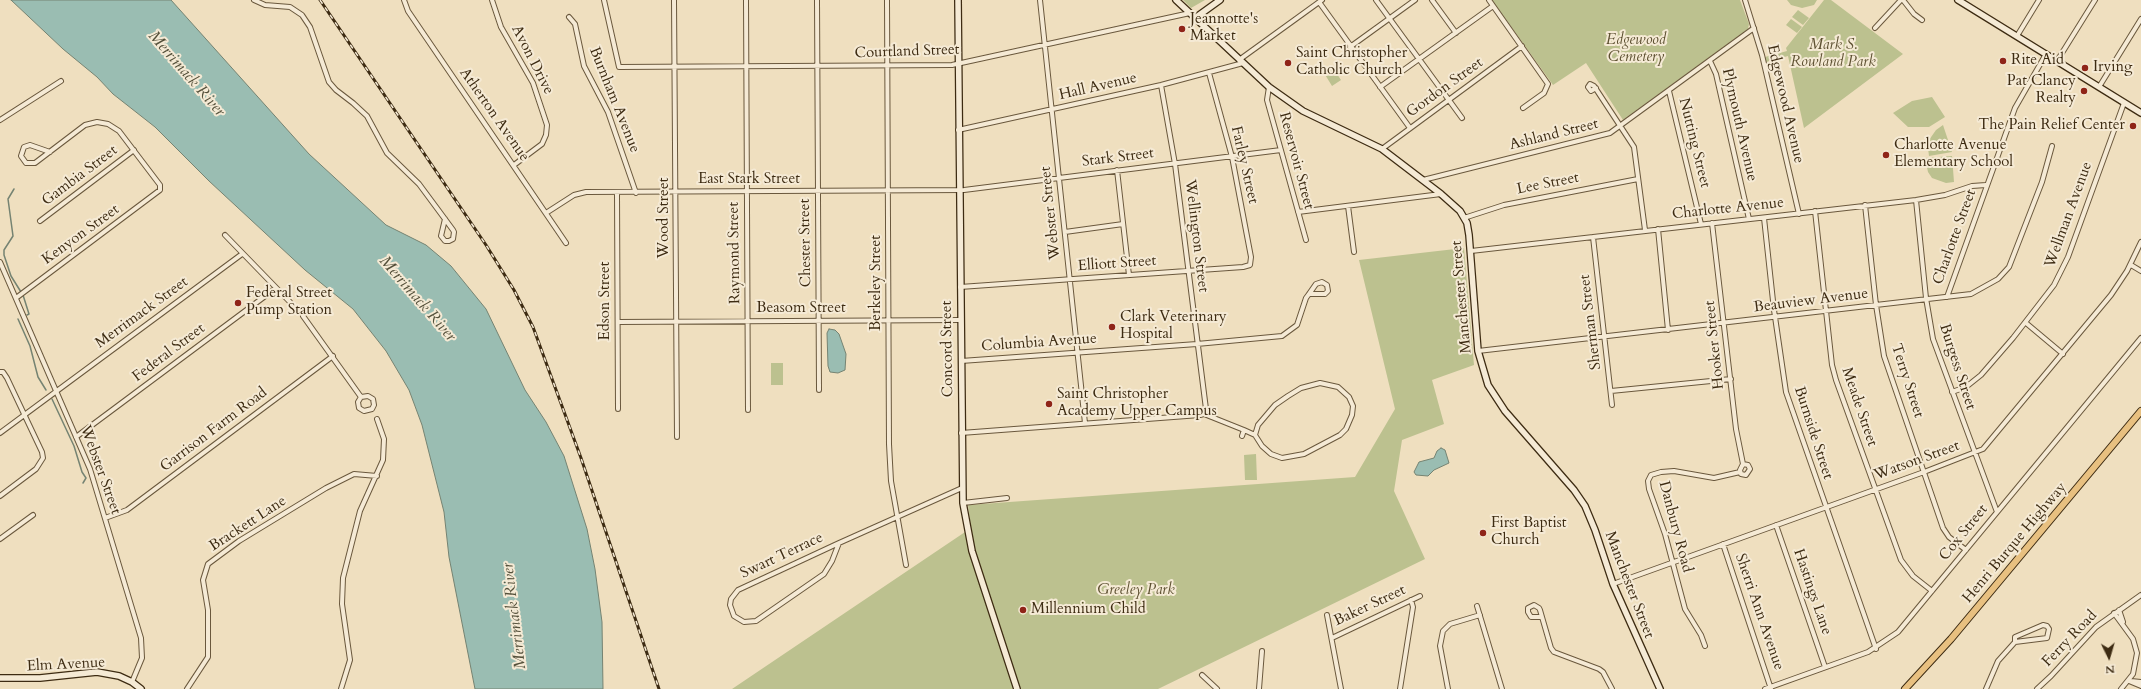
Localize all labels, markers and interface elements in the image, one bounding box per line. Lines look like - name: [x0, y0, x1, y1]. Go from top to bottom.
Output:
- place label: Jeannotte's Market: [1190, 11, 1258, 46]
- street label: Avon Drive: [507, 22, 557, 98]
- marker: Jeannotte's Market: [1177, 24, 1187, 34]
- water label: Merrimack River: [144, 27, 228, 121]
- park label: Edgewood Cemetery: [1606, 32, 1666, 67]
- park label: Mark S. Rowland Park: [1790, 37, 1876, 72]
- street label: Courtland Street: [854, 41, 960, 63]
- street label: Edgewood Avenue: [1763, 43, 1807, 165]
- street label: Burnham Avenue: [585, 44, 643, 156]
- place label: Saint Christopher Catholic Church: [1296, 45, 1407, 80]
- place label: Rite Aid: [2011, 52, 2064, 70]
- street label: Gordon Street: [1403, 54, 1487, 122]
- marker: Rite Aid: [1998, 56, 2008, 66]
- marker: Saint Christopher Catholic Church: [1283, 58, 1293, 68]
- place label: Irving: [2093, 59, 2132, 77]
- marker: Irving: [2080, 63, 2090, 73]
- street label: Atherton Avenue: [455, 65, 533, 165]
- street label: Plymouth Avenue: [1717, 67, 1761, 183]
- street label: Hall Avenue: [1057, 69, 1139, 105]
- place label: Pat Clancy Realty: [2007, 73, 2076, 108]
- marker: Pat Clancy Realty: [2079, 86, 2089, 96]
- street label: Nutting Street: [1674, 96, 1714, 190]
- street label: Reservoir Street: [1274, 110, 1318, 212]
- street label: Ashland Street: [1508, 115, 1600, 155]
- place label: The Pain Relief Center: [1978, 117, 2125, 135]
- marker: The Pain Relief Center: [2128, 121, 2138, 131]
- street label: Farley Street: [1226, 124, 1262, 206]
- place label: Charlotte Avenue Elementary School: [1894, 137, 2013, 172]
- street label: Gambia Street: [39, 142, 121, 210]
- street label: Stark Street: [1081, 145, 1155, 171]
- marker: Charlotte Avenue Elementary School: [1881, 150, 1891, 160]
- street label: Wellman Avenue: [2041, 160, 2097, 270]
- street label: Webster Street: [1037, 166, 1065, 260]
- street label: Lee Street: [1515, 169, 1581, 199]
- street label: East Stark Street: [698, 171, 800, 189]
- street label: Wood Street: [656, 178, 674, 258]
- street label: Wellington Street: [1180, 179, 1212, 293]
- street label: Charlotte Street: [1929, 187, 1981, 287]
- street label: Charlotte Avenue: [1671, 194, 1785, 224]
- street label: Chester Street: [796, 199, 816, 287]
- street label: Kenyon Street: [39, 201, 123, 269]
- street label: Raymond Street: [725, 202, 745, 304]
- street label: Berkeley Street: [868, 235, 886, 331]
- street label: Manchester Street: [1448, 240, 1476, 354]
- water label: Merrimack River: [375, 252, 459, 346]
- street label: Elliott Street: [1077, 252, 1157, 276]
- street label: Edson Street: [597, 261, 615, 341]
- street label: Merrimack Street: [92, 273, 192, 353]
- street label: Sherman Street: [1576, 273, 1606, 371]
- place label: Federal Street Pump Station: [246, 285, 332, 320]
- street label: Beauview Avenue: [1753, 285, 1869, 317]
- marker: Federal Street Pump Station: [233, 298, 243, 308]
- street label: Beasom Street: [756, 300, 846, 318]
- street label: Hooker Street: [1701, 300, 1729, 390]
- street label: Concord Street: [938, 301, 958, 397]
- place label: Clark Veterinary Hospital: [1120, 309, 1227, 344]
- street label: Federal Street: [129, 320, 209, 386]
- marker: Clark Veterinary Hospital: [1107, 322, 1117, 332]
- street label: Burgess Street: [1935, 322, 1979, 412]
- street label: Columbia Avenue: [981, 330, 1097, 356]
- street label: Terry Street: [1887, 342, 1927, 420]
- street label: Meade Street: [1837, 365, 1881, 449]
- street label: Garrison Farm Road: [157, 384, 271, 476]
- street label: Burnside Street: [1790, 384, 1836, 482]
- place label: Saint Christopher Academy Upper Campus: [1057, 386, 1217, 421]
- marker: Saint Christopher Academy Upper Campus: [1044, 399, 1054, 409]
- street label: Webster Street: [76, 423, 124, 517]
- street label: Watson Street: [1872, 437, 1962, 485]
- street label: Danbury Road: [1654, 479, 1696, 575]
- street label: Henri Burque Highway: [1959, 479, 2071, 607]
- street label: Brackett Lane: [206, 492, 290, 556]
- street label: Cox Street: [1936, 501, 1992, 565]
- place label: First Baptist Church: [1491, 515, 1566, 550]
- marker: First Baptist Church: [1478, 528, 1488, 538]
- street label: Swart Terrace: [738, 529, 826, 583]
- street label: Manchester Street: [1600, 529, 1658, 641]
- street label: Hastings Lane: [1789, 547, 1835, 637]
- street label: Sherri Ann Avenue: [1731, 551, 1787, 673]
- water label: Merrimack River: [499, 562, 531, 670]
- park label: Greeley Park: [1097, 582, 1175, 600]
- street label: Baker Street: [1331, 582, 1409, 630]
- place label: Millennium Child: [1031, 601, 1146, 619]
- marker: Millennium Child: [1018, 605, 1028, 615]
- street label: Ferry Road: [2039, 607, 2101, 671]
- north arrow: [2089, 637, 2129, 677]
- street label: Elm Avenue: [26, 654, 106, 676]
- text: N: [2105, 662, 2116, 677]

